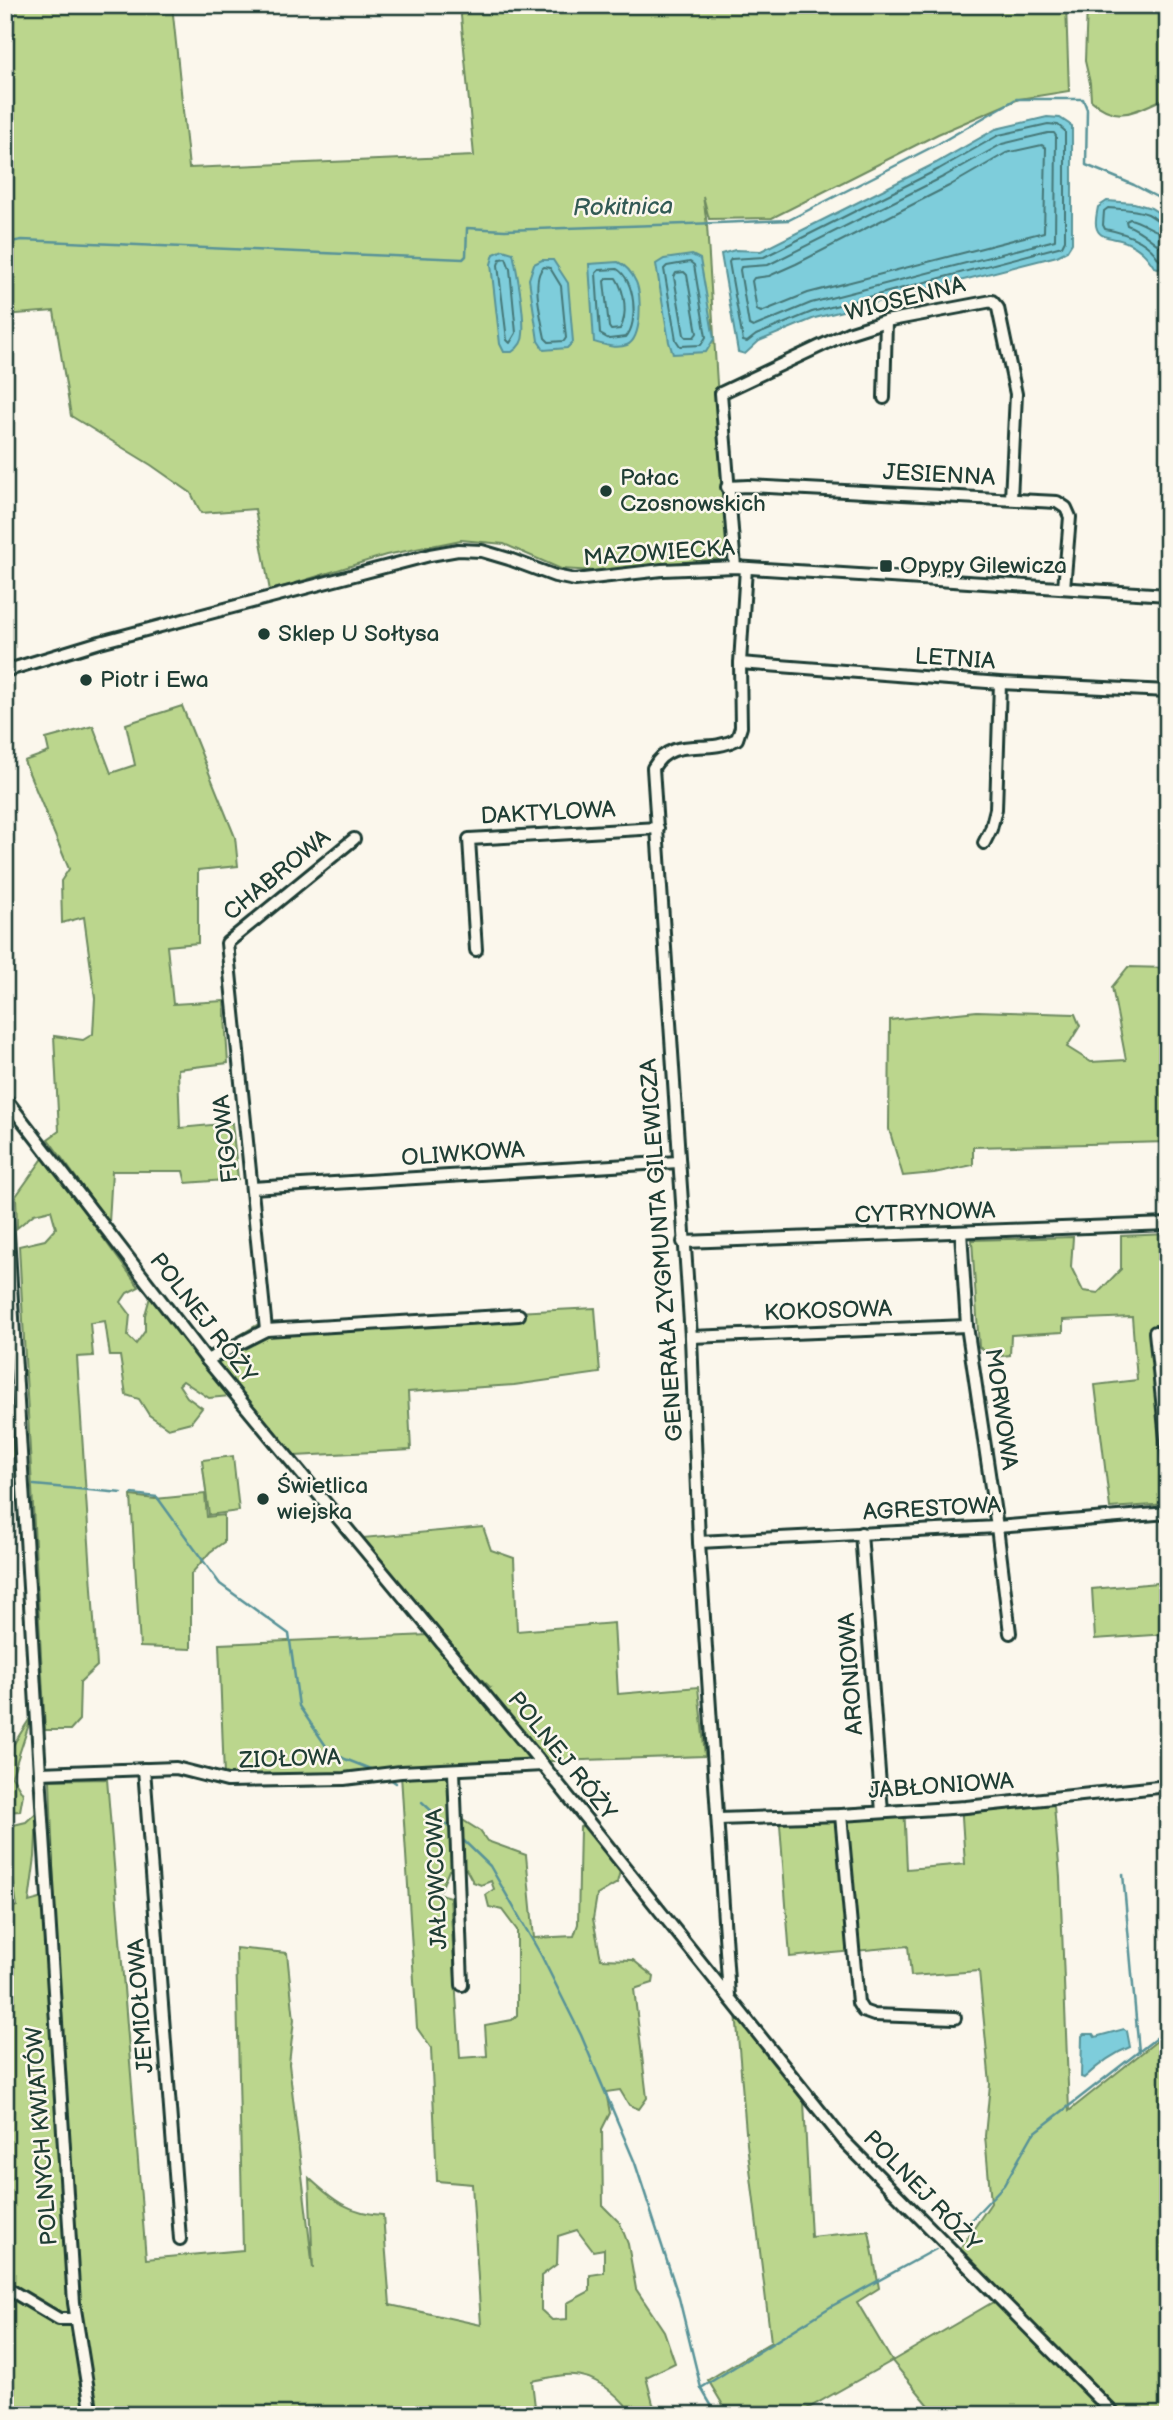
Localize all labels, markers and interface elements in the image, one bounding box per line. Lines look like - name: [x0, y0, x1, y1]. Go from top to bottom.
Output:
- water label: Rokitnica: [573, 192, 673, 222]
- street label: WIOSENNA: [842, 270, 969, 327]
- street label: JESIENNA: [882, 458, 997, 492]
- place label: Pałac Czosnowskich: [620, 464, 766, 518]
- marker: Pałac Czosnowskich: [598, 483, 614, 499]
- street label: MAZOWIECKA: [582, 534, 737, 572]
- place label: Opypy Gilewicza: [900, 552, 1067, 580]
- marker: Opypy Gilewicza: [878, 558, 894, 574]
- place label: Sklep U Sołtysa: [278, 620, 440, 648]
- marker: Sklep U Sołtysa: [256, 626, 272, 642]
- street label: LETNIA: [914, 642, 997, 676]
- place label: Piotr i Ewa: [100, 666, 209, 694]
- marker: Piotr i Ewa: [78, 672, 94, 688]
- street label: DAKTYLOWA: [480, 795, 617, 831]
- street label: CHABROWA: [218, 823, 337, 927]
- street label: GENERAŁA ZYGMUNTA GILEWICZA: [635, 1057, 689, 1442]
- street label: FIGOWA: [207, 1093, 245, 1184]
- street label: OLIWKOWA: [400, 1136, 527, 1172]
- street label: CYTRYNOWA: [854, 1197, 997, 1229]
- street label: POLNEJ RÓŻY: [144, 1247, 263, 1389]
- street label: KOKOSOWA: [763, 1295, 893, 1327]
- street label: MORWOWA: [979, 1346, 1024, 1472]
- place label: Świetlica wiejska: [277, 1472, 368, 1526]
- marker: Świetlica wiejska: [255, 1491, 271, 1507]
- street label: AGRESTOWA: [862, 1491, 1003, 1527]
- street label: ARONIOWA: [833, 1611, 869, 1736]
- street label: POLNEJ RÓŻY: [502, 1686, 623, 1826]
- street label: ZIOŁOWA: [238, 1743, 342, 1775]
- street label: JABŁONIOWA: [867, 1767, 1016, 1805]
- street label: JAŁOWCOWA: [421, 1807, 453, 1950]
- street label: JEMIOŁOWA: [122, 1937, 160, 2074]
- street label: POLNYCH KWIATÓW: [20, 2026, 64, 2246]
- street label: POLNEJ RÓŻY: [857, 2125, 987, 2258]

